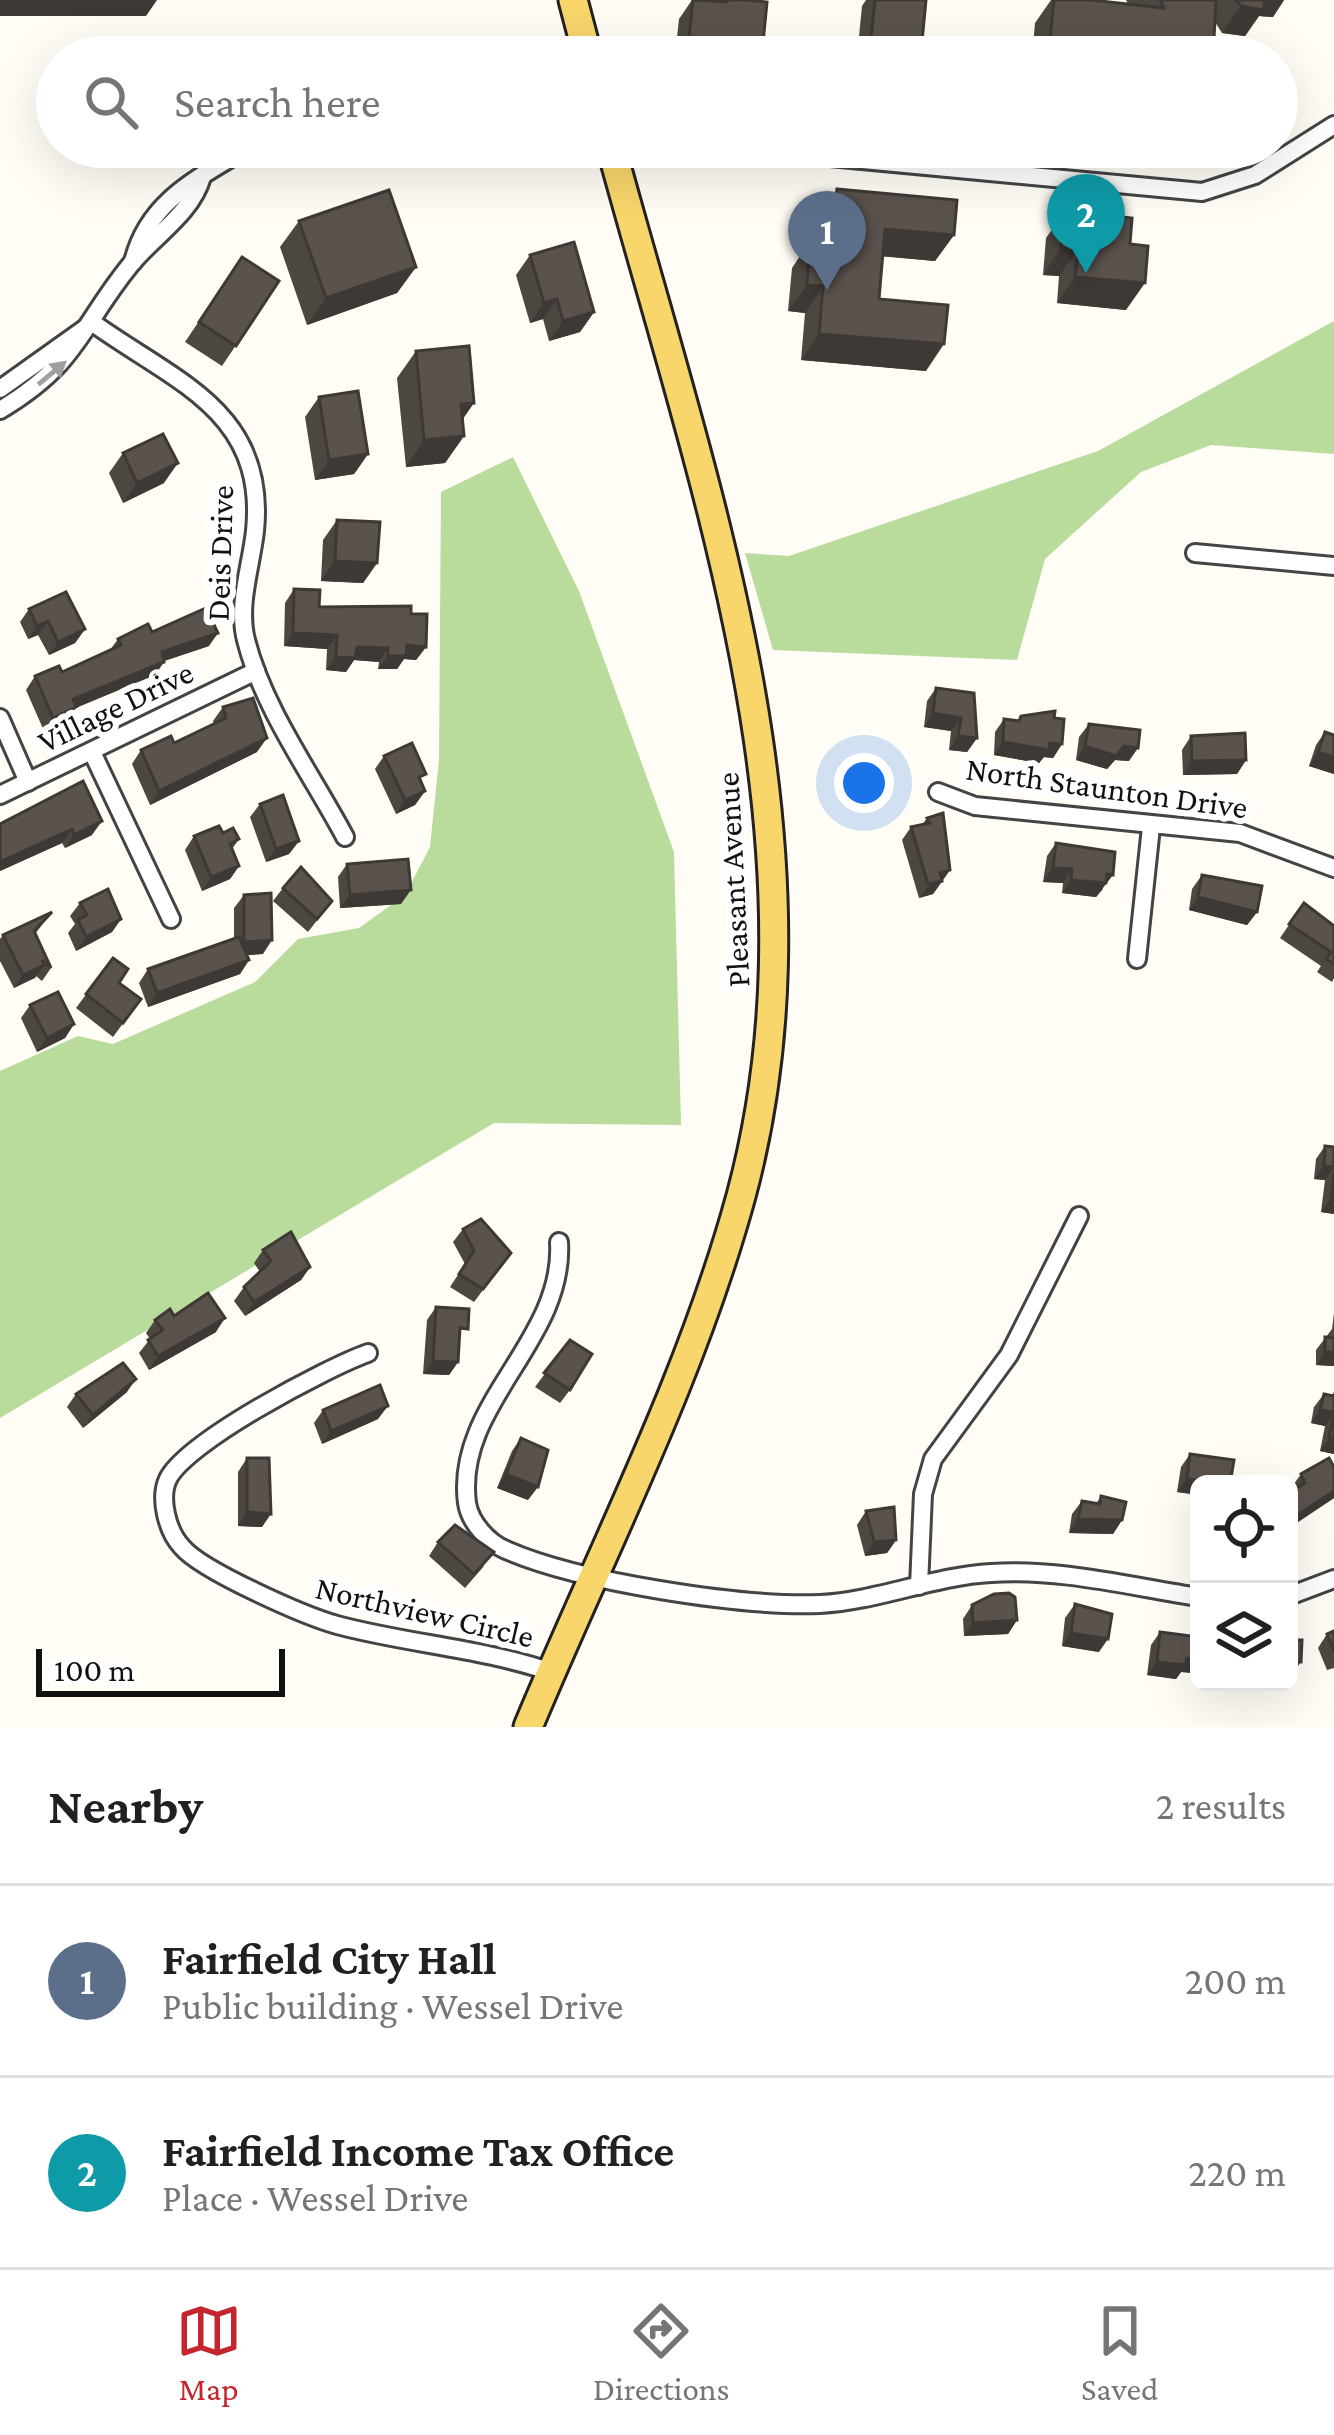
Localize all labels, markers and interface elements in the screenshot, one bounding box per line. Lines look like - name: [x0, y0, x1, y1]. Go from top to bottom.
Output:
- search box: [36, 36, 1298, 168]
- icon: search: [78, 69, 144, 135]
- text: Search here: [174, 77, 381, 127]
- pin: 2: [1047, 174, 1125, 273]
- pin: 1: [788, 191, 866, 290]
- one-way arrow: [37, 360, 67, 386]
- street label: Deis Drive: [199, 484, 240, 622]
- street label: Village Drive: [32, 653, 199, 760]
- street label: North Staunton Drive: [964, 749, 1250, 826]
- your location: [834, 753, 894, 813]
- street label: Pleasant Avenue: [708, 772, 757, 988]
- map controls: [1190, 1475, 1298, 1691]
- button: locate: [1190, 1475, 1298, 1583]
- street label: Northview Circle: [312, 1568, 538, 1655]
- button: layers: [1190, 1583, 1298, 1691]
- scale bar: [36, 1643, 285, 1696]
- text: 100 m: [54, 1651, 135, 1688]
- text: Nearby: [48, 1777, 203, 1834]
- text: 2 results: [1156, 1784, 1286, 1827]
- text: Fairfield City Hall: [162, 1934, 496, 1984]
- text: 1: [80, 1959, 94, 2002]
- text: 200 m: [1185, 1959, 1286, 2002]
- text: Public building · Wessel Drive: [162, 1984, 623, 2027]
- text: Fairfield Income Tax Office: [162, 2126, 674, 2176]
- text: 2: [77, 2151, 97, 2194]
- text: 220 m: [1188, 2151, 1286, 2194]
- text: Place · Wessel Drive: [162, 2176, 468, 2219]
- tab: Map: [176, 2298, 242, 2407]
- tab: Directions: [593, 2298, 730, 2407]
- tab: Saved: [1081, 2298, 1158, 2407]

